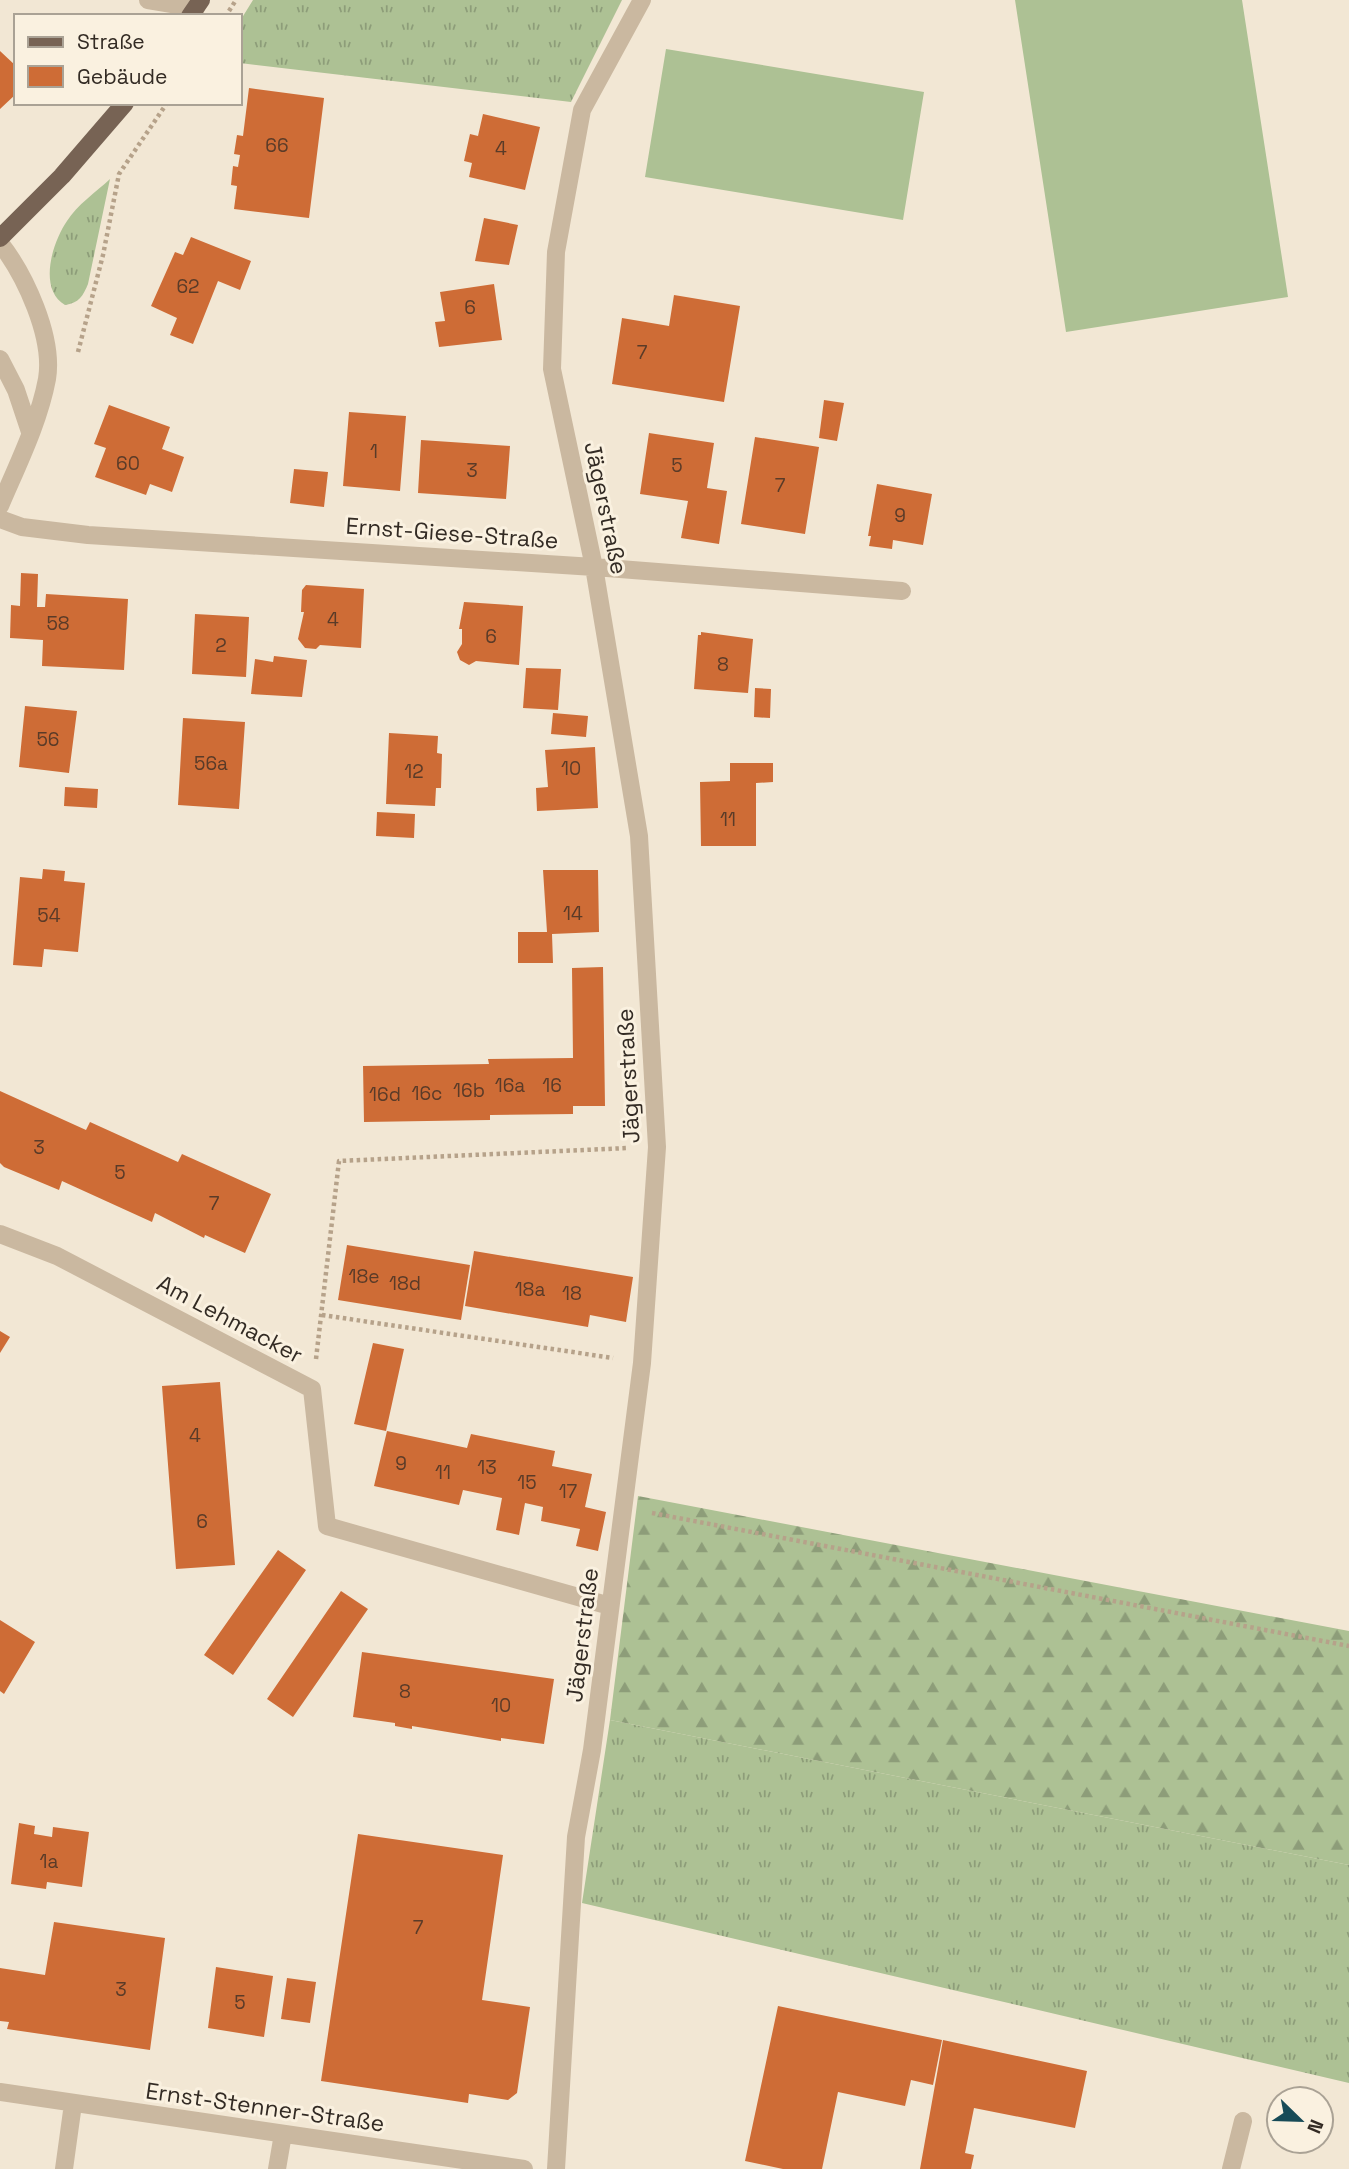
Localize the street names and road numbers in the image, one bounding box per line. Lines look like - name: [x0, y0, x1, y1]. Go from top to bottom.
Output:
- street label: Jägerstraße: [577, 439, 635, 577]
- street label: Ernst-Giese-Straße: [345, 511, 559, 555]
- street label: Jägerstraße: [609, 1008, 647, 1144]
- street label: Am Lehmacker: [152, 1268, 308, 1370]
- street label: Jägerstraße: [559, 1566, 605, 1704]
- street label: Ernst-Stenner-Straße: [144, 2075, 386, 2139]

